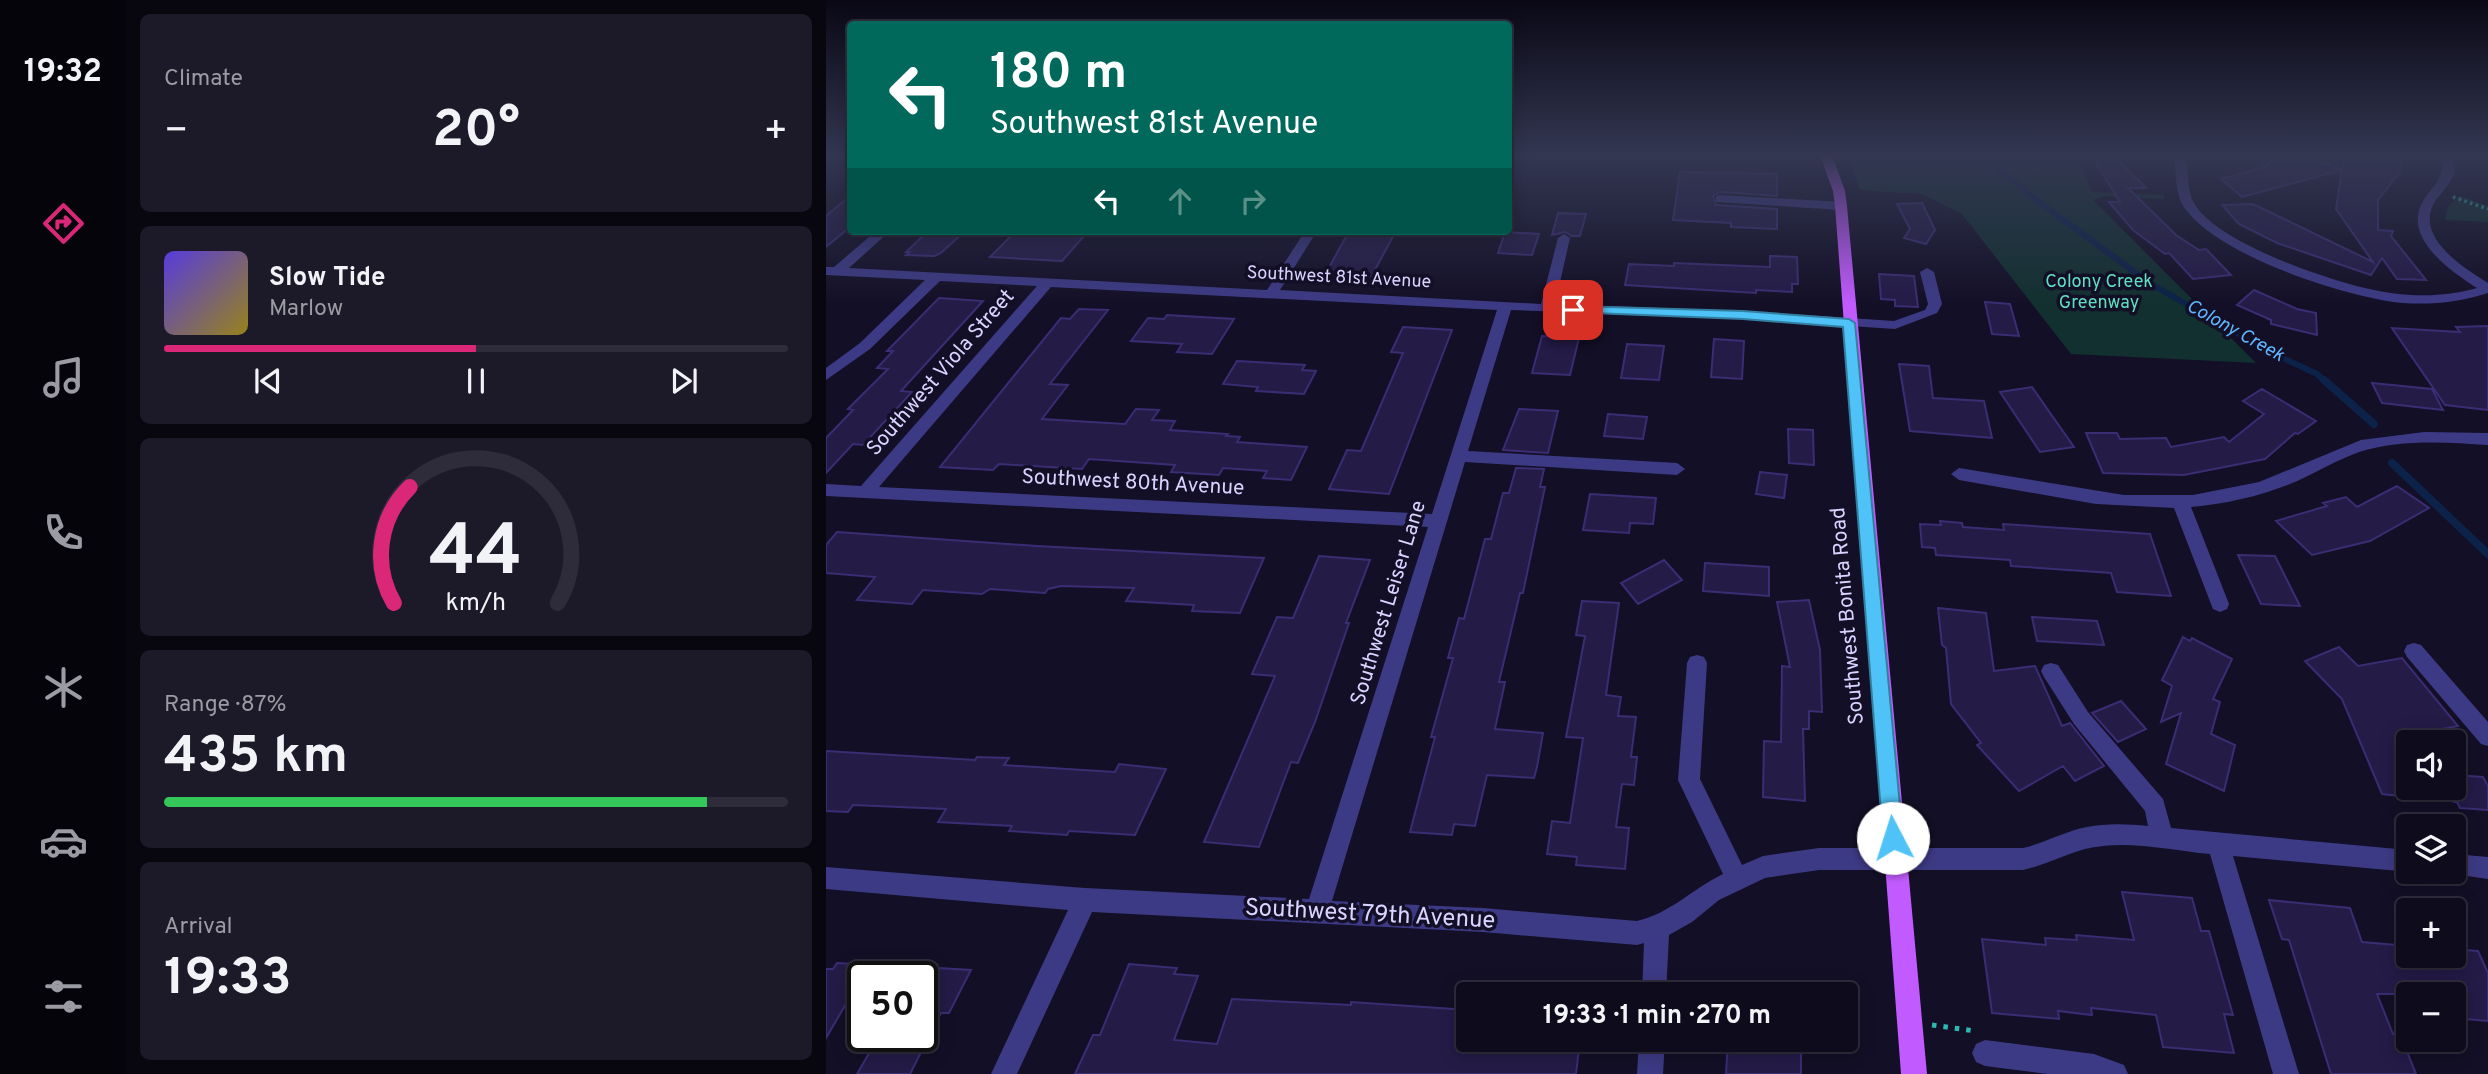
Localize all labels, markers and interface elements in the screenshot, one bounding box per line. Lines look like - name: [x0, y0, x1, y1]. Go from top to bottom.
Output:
- text: 180 m: [990, 44, 1127, 106]
- icon: left: [875, 49, 966, 140]
- text: 19:32: [24, 53, 102, 93]
- text: Climate: [164, 65, 243, 94]
- text: 20°: [432, 99, 520, 165]
- text: Southwest 81st Avenue: [990, 105, 1318, 145]
- text: −: [164, 108, 189, 157]
- text: +: [763, 108, 788, 157]
- icon: left: [1088, 182, 1126, 220]
- icon: ahead: [1161, 182, 1199, 220]
- icon: right: [1234, 182, 1272, 220]
- icon: directions: [39, 199, 88, 248]
- text: Slow Tide: [269, 262, 386, 295]
- street label: Southwest 81st Avenue: [1246, 262, 1432, 294]
- park label: Colony Creek Greenway: [2045, 271, 2153, 315]
- pin: [1543, 280, 1603, 340]
- street label: Southwest Viola Street: [861, 284, 1021, 462]
- icon: arrive: [1554, 291, 1592, 329]
- water label: Colony Creek: [2182, 294, 2289, 368]
- text: Marlow: [269, 295, 343, 324]
- icon: music: [39, 353, 88, 402]
- icon: previous: [249, 362, 287, 400]
- icon: pause: [457, 362, 495, 400]
- icon: next: [665, 362, 703, 400]
- street label: Southwest 80th Avenue: [1021, 464, 1245, 502]
- street label: Southwest Leiser Lane: [1345, 497, 1433, 709]
- street label: Southwest Bonita Road: [1825, 506, 1871, 726]
- icon: phone: [39, 508, 88, 557]
- text: 44: [429, 509, 523, 601]
- text: km/h: [446, 588, 506, 620]
- icon: climate: [39, 663, 88, 712]
- text: Range · 87%: [164, 691, 287, 720]
- text: 435 km: [164, 725, 348, 791]
- map controls: [2396, 730, 2466, 1052]
- button: sound: [2396, 730, 2466, 800]
- position arrow: [1856, 801, 1930, 875]
- button: layers: [2396, 814, 2466, 884]
- icon: car: [39, 817, 88, 866]
- street label: Southwest 79th Avenue: [1244, 893, 1496, 937]
- button: +: [2396, 898, 2466, 968]
- text: Arrival: [164, 913, 233, 942]
- text: 19:33: [164, 947, 292, 1013]
- speed limit sign: 50: [847, 961, 938, 1052]
- icon: filters: [39, 972, 88, 1021]
- button: −: [2396, 982, 2466, 1052]
- text: 19:33 · 1 min · 270 m: [1543, 1000, 1771, 1033]

